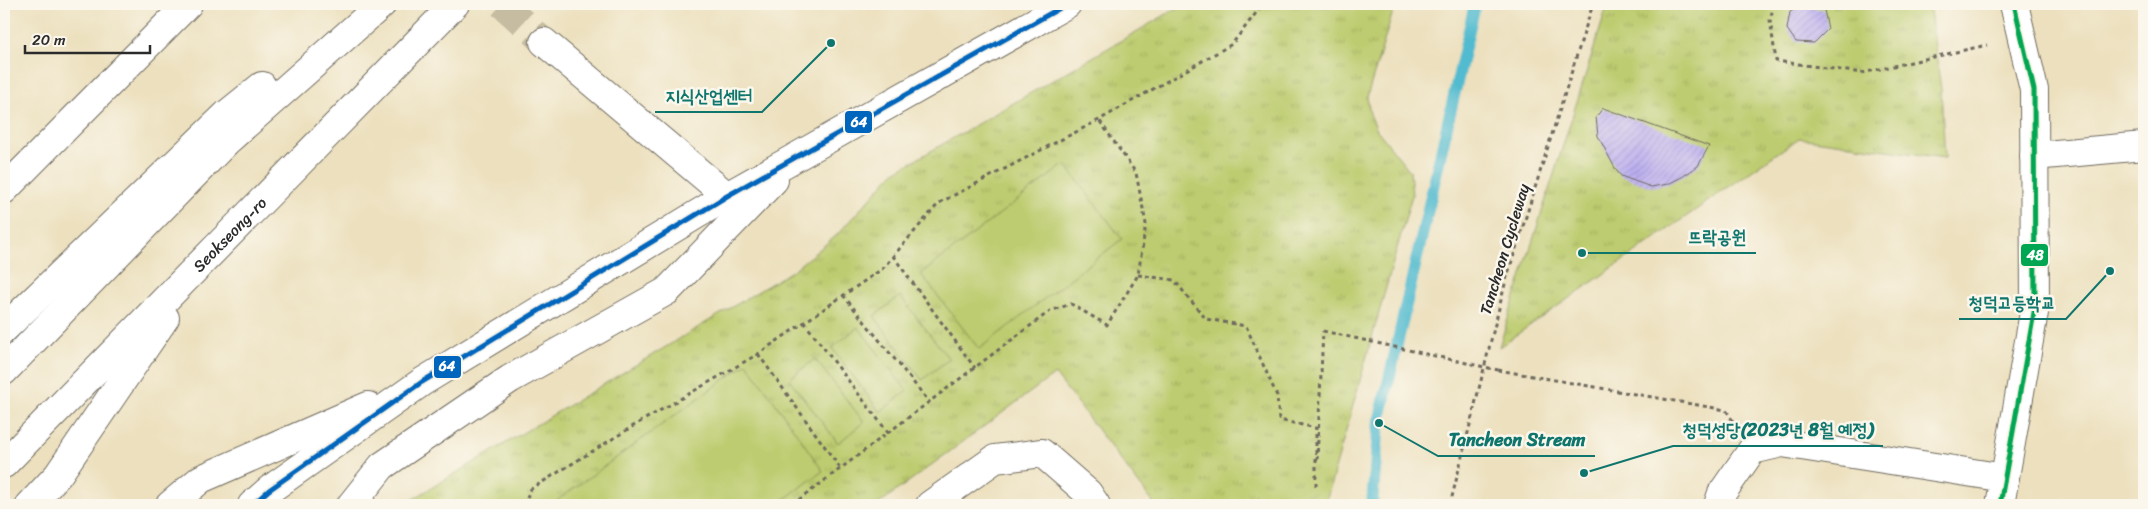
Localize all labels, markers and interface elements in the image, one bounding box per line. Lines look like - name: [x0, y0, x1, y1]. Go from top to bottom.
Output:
- scale bar: [25, 22, 150, 54]
- text: 20 m: [32, 27, 66, 53]
- callout: 지식산업센터: [655, 79, 762, 112]
- text: 지식산업센터: [666, 80, 752, 112]
- line badge: 64: [844, 110, 873, 134]
- text: 64: [850, 110, 868, 135]
- street label: Tancheon Cycleway: [1471, 179, 1538, 318]
- street label: Seokseong-ro: [185, 190, 274, 279]
- callout: 뜨락공원: [1678, 220, 1756, 253]
- text: 뜨락공원: [1688, 221, 1746, 253]
- line badge: 48: [2020, 243, 2049, 267]
- text: 48: [2025, 243, 2044, 268]
- callout: 청덕고등학교: [1959, 286, 2066, 319]
- text: 청덕고등학교: [1969, 287, 2055, 319]
- text: 64: [438, 354, 456, 379]
- line badge: 64: [433, 355, 462, 379]
- callout: 청덕성당(2023년 8월 예정): [1673, 413, 1883, 446]
- text: 청덕성당(2023년 8월 예정): [1683, 414, 1875, 446]
- callout: Tancheon Stream: [1438, 423, 1595, 456]
- text: Tancheon Stream: [1449, 424, 1586, 456]

